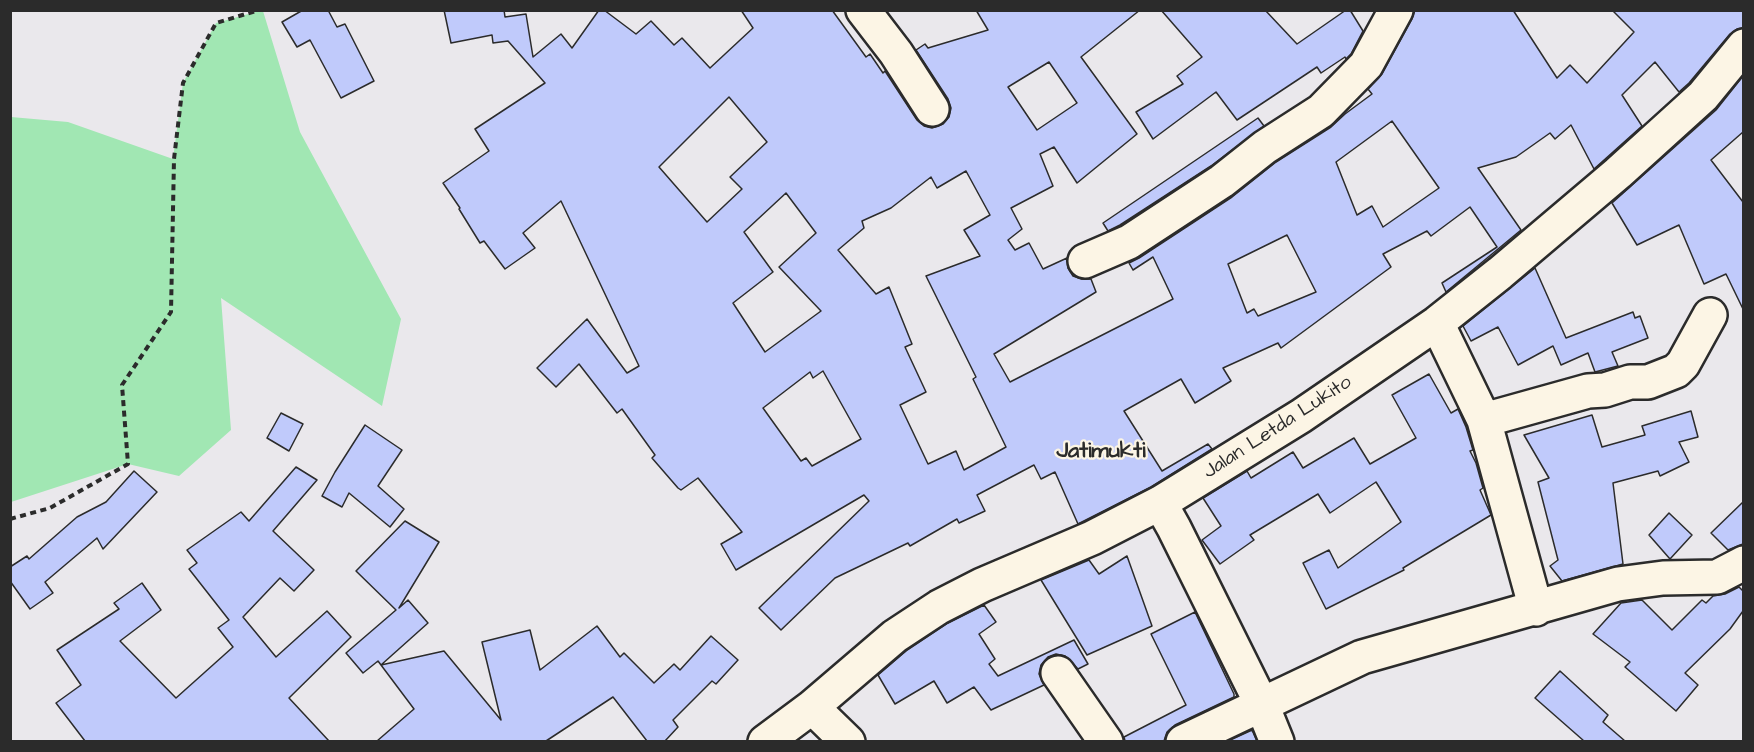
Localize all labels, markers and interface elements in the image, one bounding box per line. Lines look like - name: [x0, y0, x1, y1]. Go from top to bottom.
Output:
- street label: Jalan Letda Lukito: [1199, 371, 1357, 485]
- district label: Jatimukti: [1056, 439, 1146, 465]

